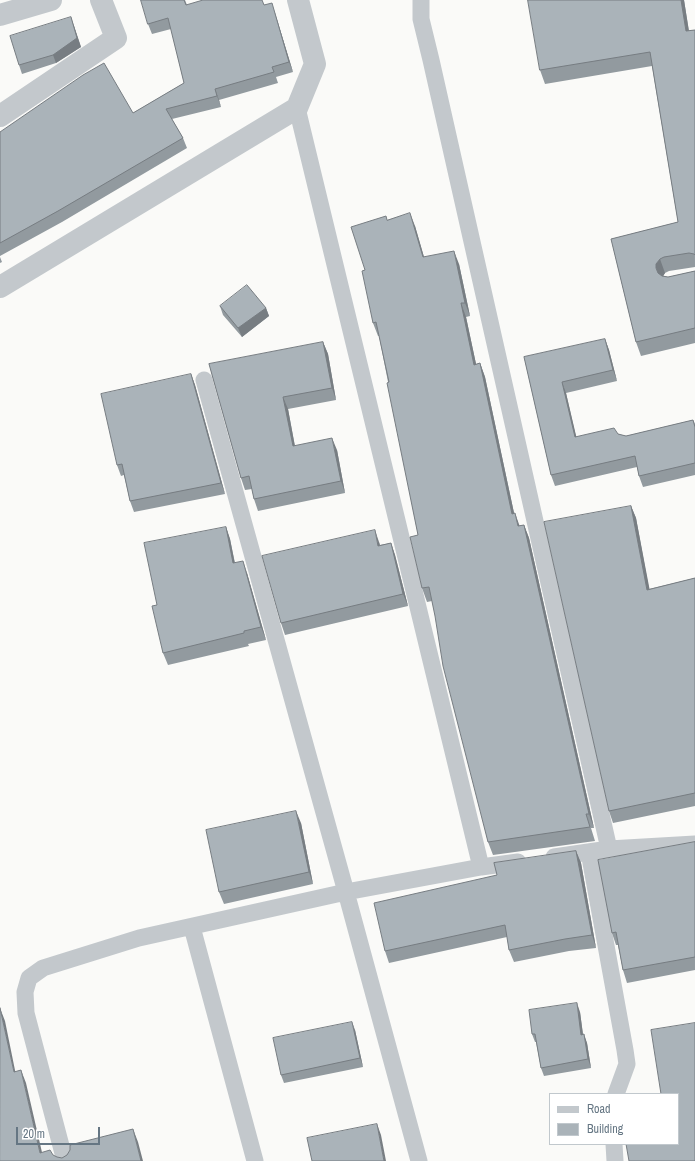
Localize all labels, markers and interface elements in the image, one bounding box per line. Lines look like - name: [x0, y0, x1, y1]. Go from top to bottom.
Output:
- legend: [549, 1093, 679, 1145]
- text: Road: [587, 1101, 611, 1117]
- scale bar: [18, 1119, 102, 1145]
- text: Building: [587, 1121, 623, 1137]
- text: 20 m: [23, 1126, 45, 1142]

